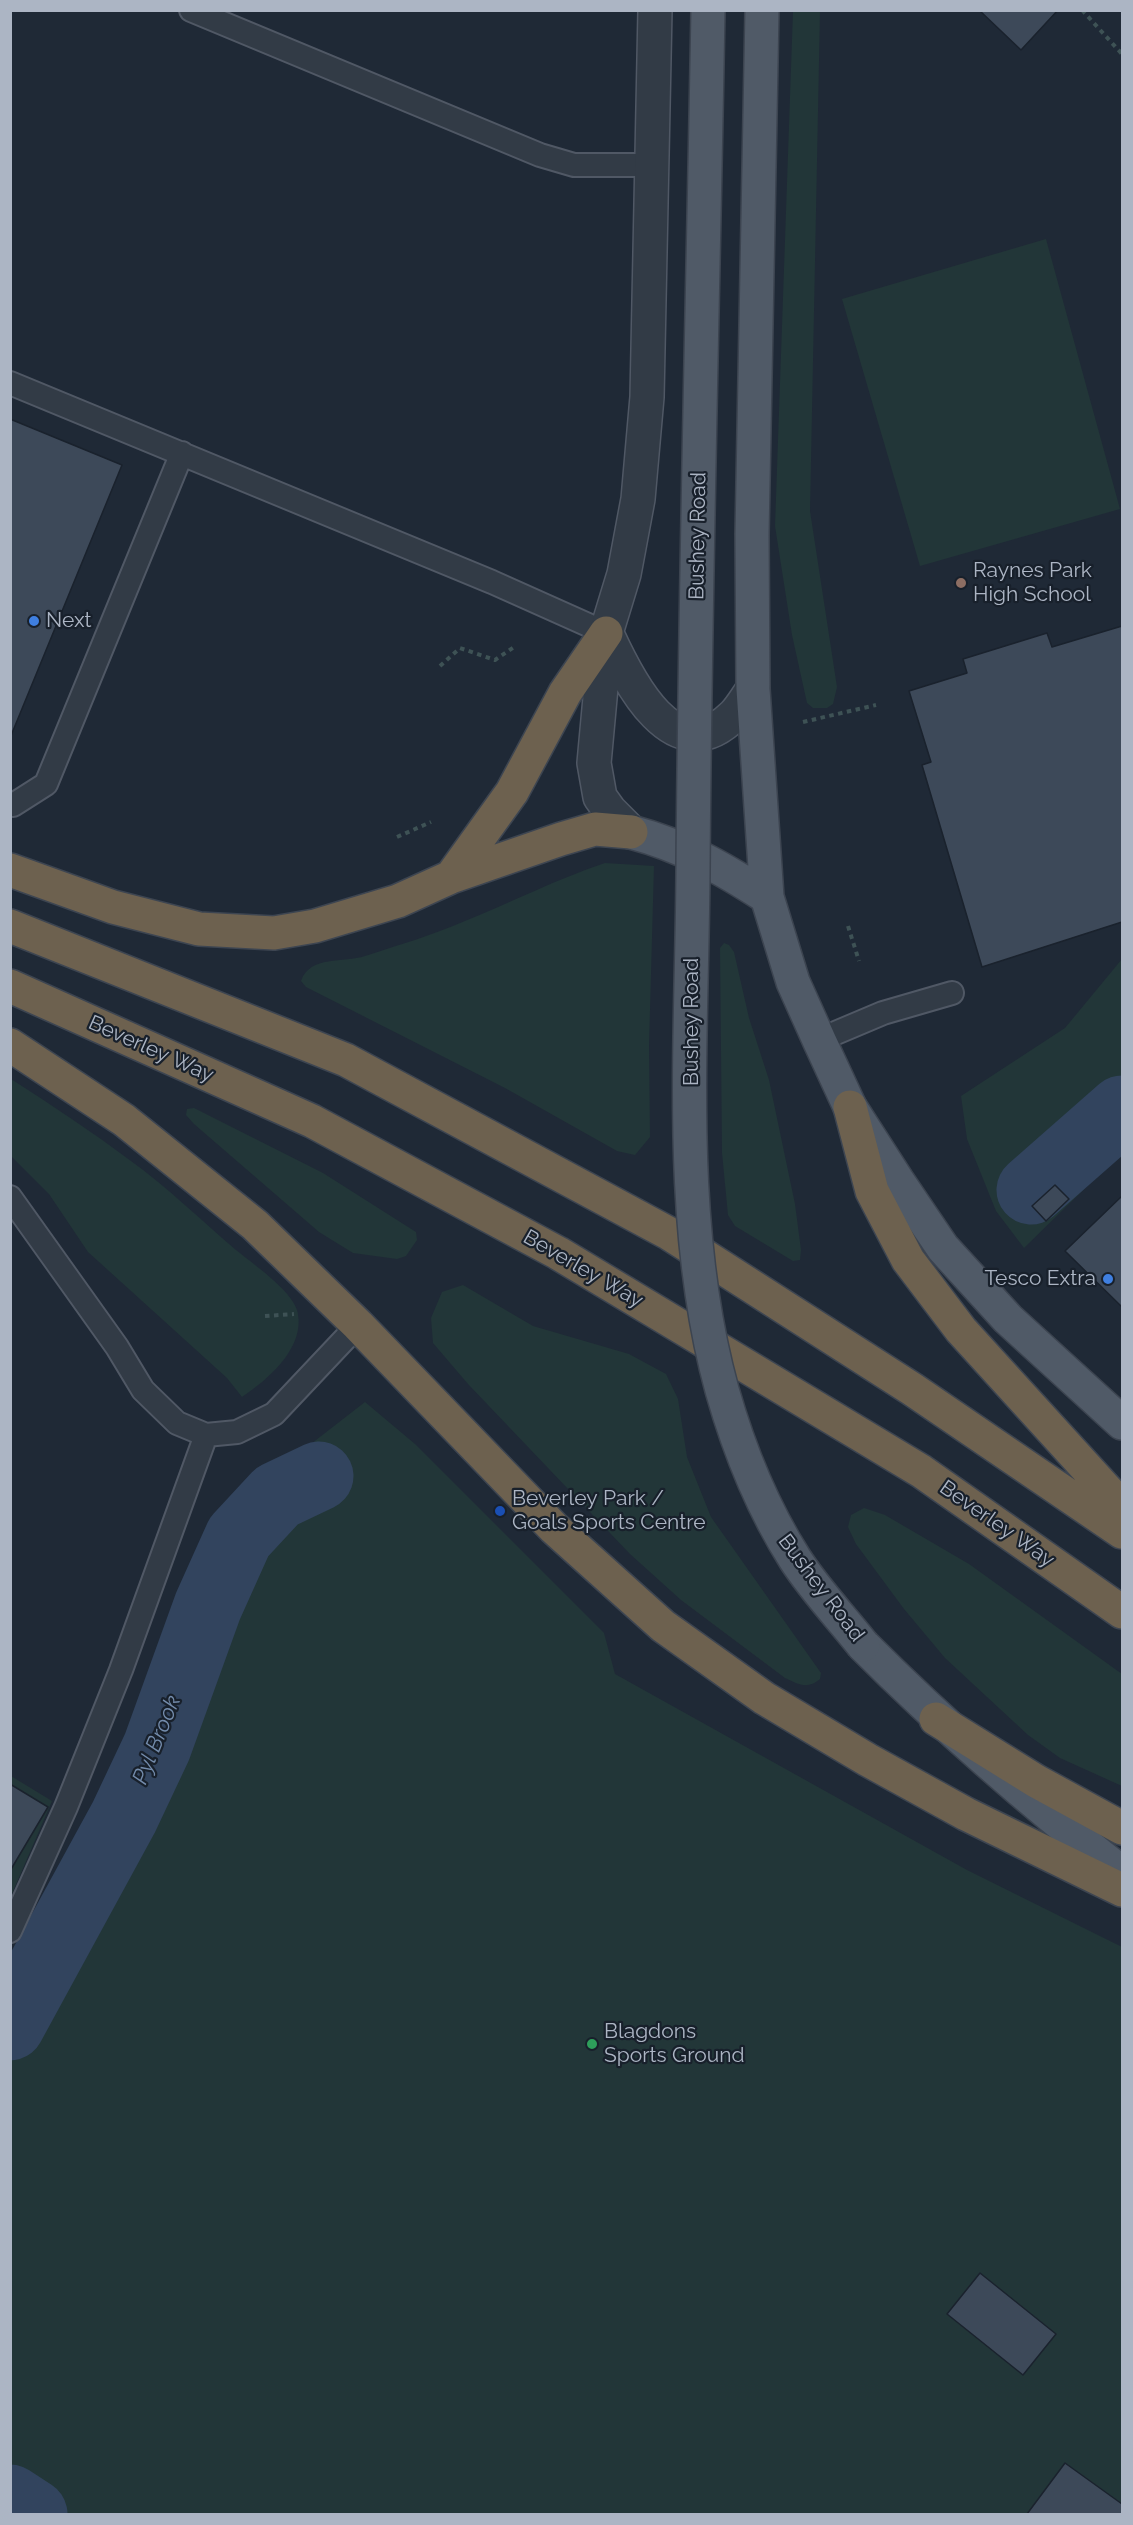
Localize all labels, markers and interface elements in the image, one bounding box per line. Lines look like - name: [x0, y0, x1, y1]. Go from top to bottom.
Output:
- street label: Bushey Road: [684, 472, 712, 600]
- place label: Raynes Park High School: [973, 558, 1092, 608]
- marker: Raynes Park High School: [954, 576, 968, 590]
- place label: Next: [46, 608, 92, 634]
- marker: Next: [27, 614, 41, 628]
- street label: Bushey Road: [679, 958, 705, 1086]
- street label: Beverley Way: [85, 1010, 217, 1088]
- street label: Beverley Way: [519, 1225, 647, 1313]
- place label: Tesco Extra: [985, 1266, 1096, 1292]
- marker: Tesco Extra: [1101, 1272, 1115, 1286]
- street label: Beverley Way: [935, 1475, 1059, 1573]
- place label: Beverley Park / Goals Sports Centre: [512, 1486, 706, 1536]
- marker: Beverley Park / Goals Sports Centre: [493, 1504, 507, 1518]
- street label: Bushey Road: [772, 1529, 870, 1647]
- water label: Pyl Brook: [127, 1692, 187, 1788]
- place label: Blagdons Sports Ground: [604, 2019, 744, 2069]
- marker: Blagdons Sports Ground: [585, 2037, 599, 2051]

